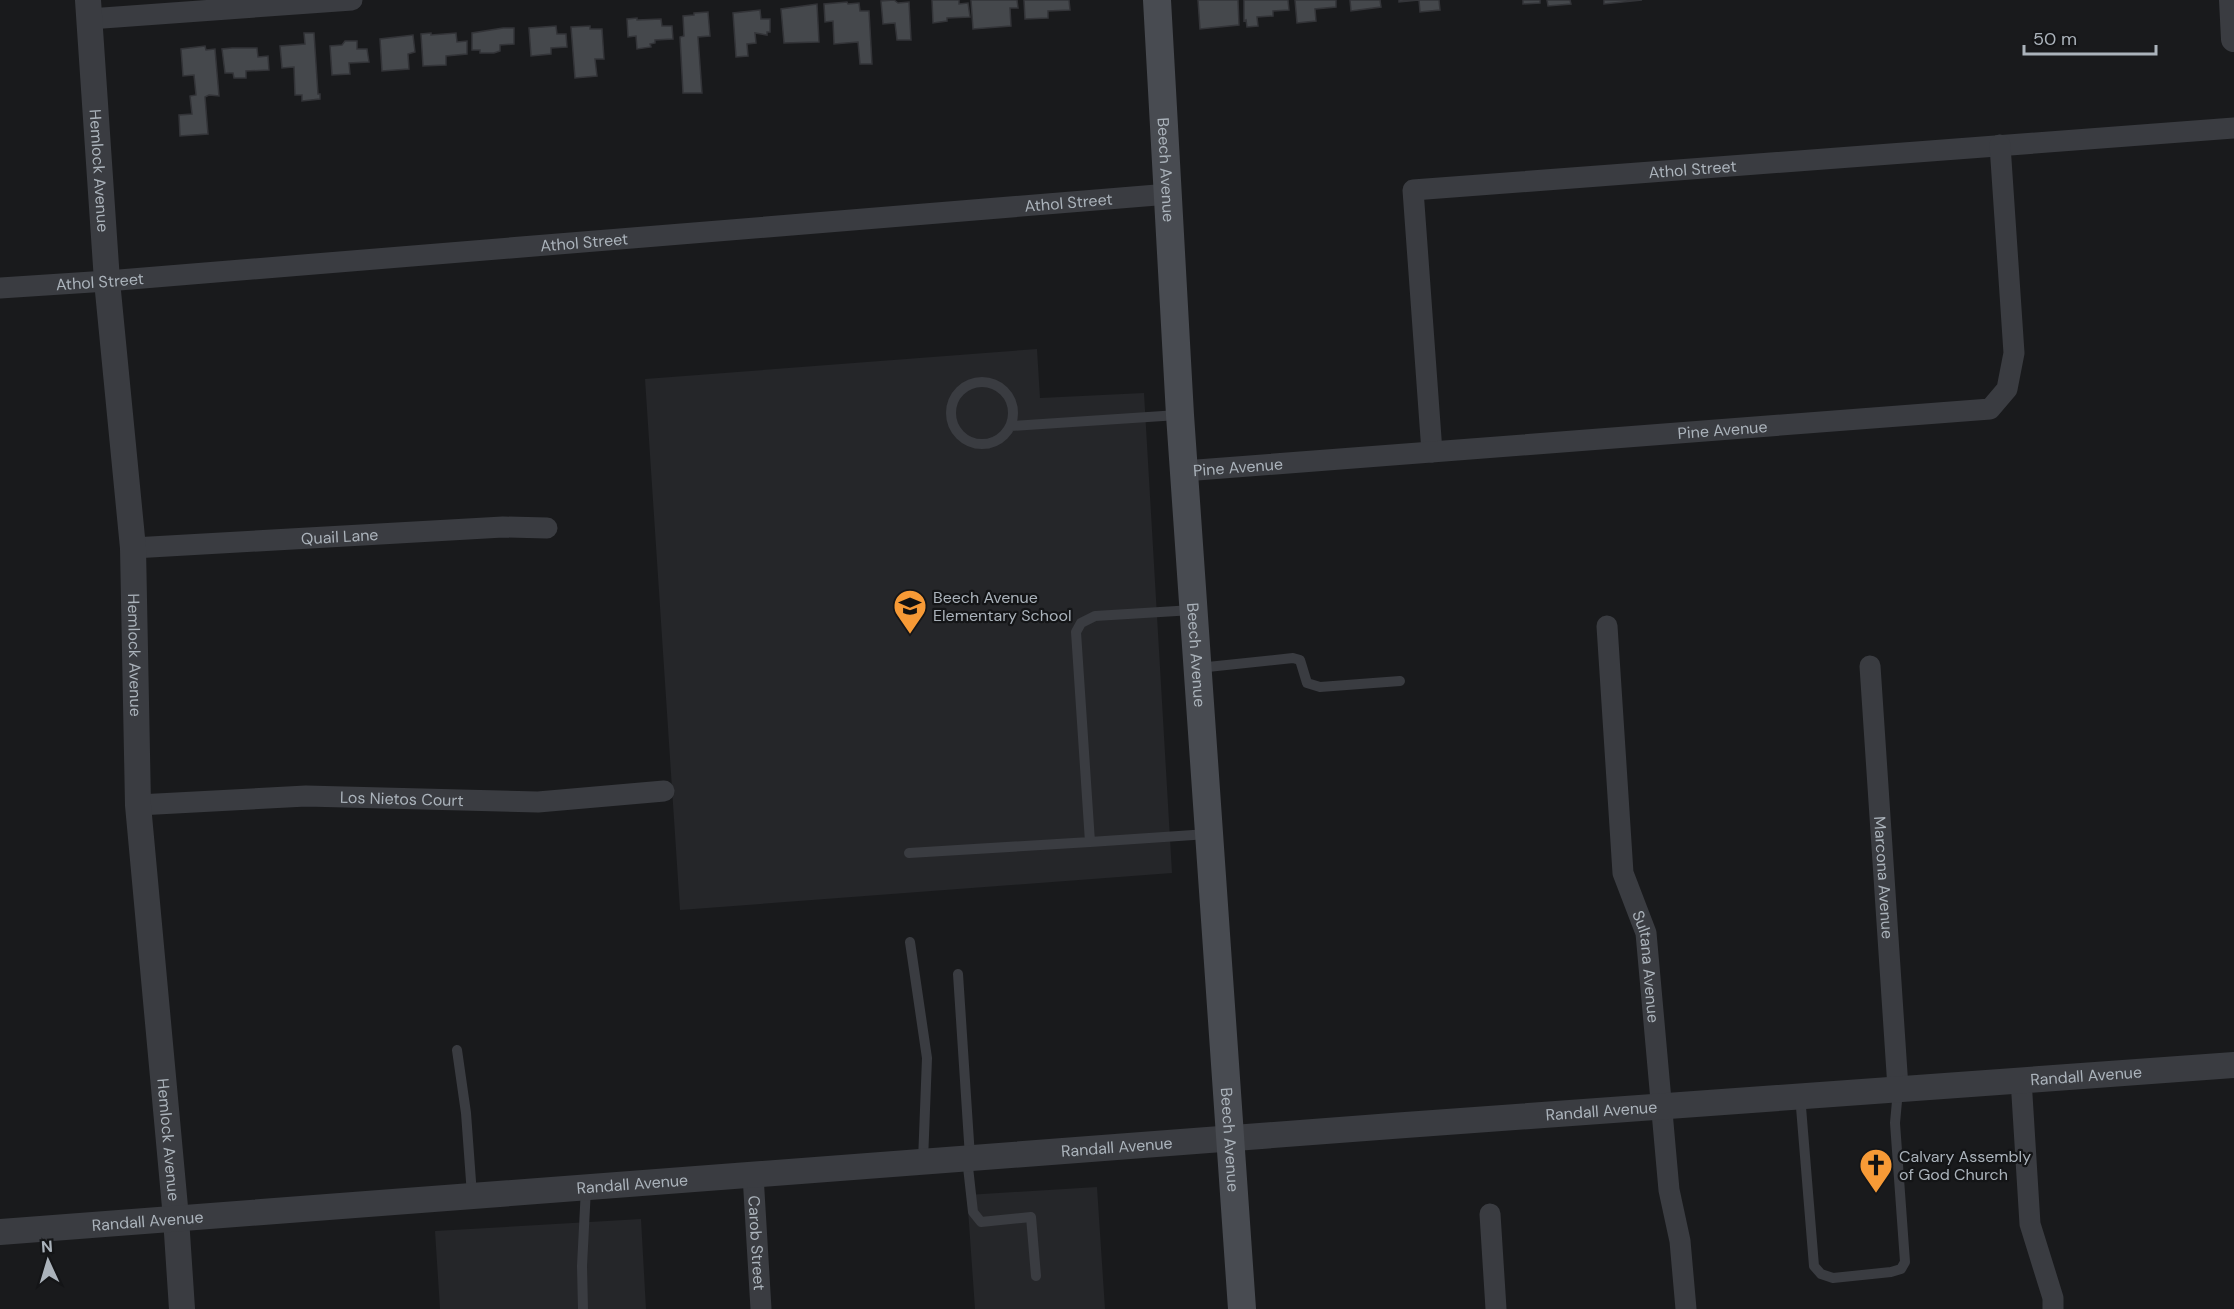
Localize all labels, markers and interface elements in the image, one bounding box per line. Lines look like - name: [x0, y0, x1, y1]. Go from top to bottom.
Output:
- scale bar: [2024, 18, 2156, 56]
- text: 50 m: [2033, 27, 2077, 51]
- street label: Hemlock Avenue: [84, 108, 114, 233]
- street label: Beech Avenue: [1153, 117, 1179, 223]
- street label: Athol Street: [1648, 156, 1737, 183]
- street label: Athol Street: [1024, 189, 1113, 217]
- street label: Athol Street: [539, 228, 629, 256]
- street label: Athol Street: [55, 268, 145, 295]
- street label: Pine Avenue: [1677, 416, 1768, 444]
- street label: Pine Avenue: [1192, 453, 1284, 481]
- street label: Quail Lane: [300, 524, 379, 549]
- place label: Beech Avenue Elementary School: [933, 587, 1071, 626]
- school or university icon: Beech Avenue Elementary School: [892, 588, 928, 635]
- street label: Hemlock Avenue: [123, 593, 146, 717]
- street label: Beech Avenue: [1182, 602, 1210, 708]
- street label: Los Nietos Court: [340, 787, 464, 811]
- street label: Marcona Avenue: [1869, 815, 1898, 940]
- street label: Sultana Avenue: [1627, 907, 1664, 1024]
- street label: Randall Avenue: [2030, 1061, 2143, 1090]
- street label: Hemlock Avenue: [152, 1077, 184, 1202]
- street label: Beech Avenue: [1216, 1087, 1244, 1193]
- street label: Randall Avenue: [1545, 1096, 1658, 1126]
- street label: Randall Avenue: [1060, 1132, 1173, 1162]
- place label: Calvary Assembly of God Church: [1899, 1146, 2031, 1185]
- church icon: Calvary Assembly of God Church: [1858, 1147, 1894, 1194]
- street label: Randall Avenue: [576, 1169, 689, 1199]
- street label: Carob Street: [743, 1195, 770, 1291]
- street label: Randall Avenue: [91, 1206, 204, 1236]
- north arrow: [18, 1231, 78, 1291]
- text: N: [40, 1236, 54, 1257]

